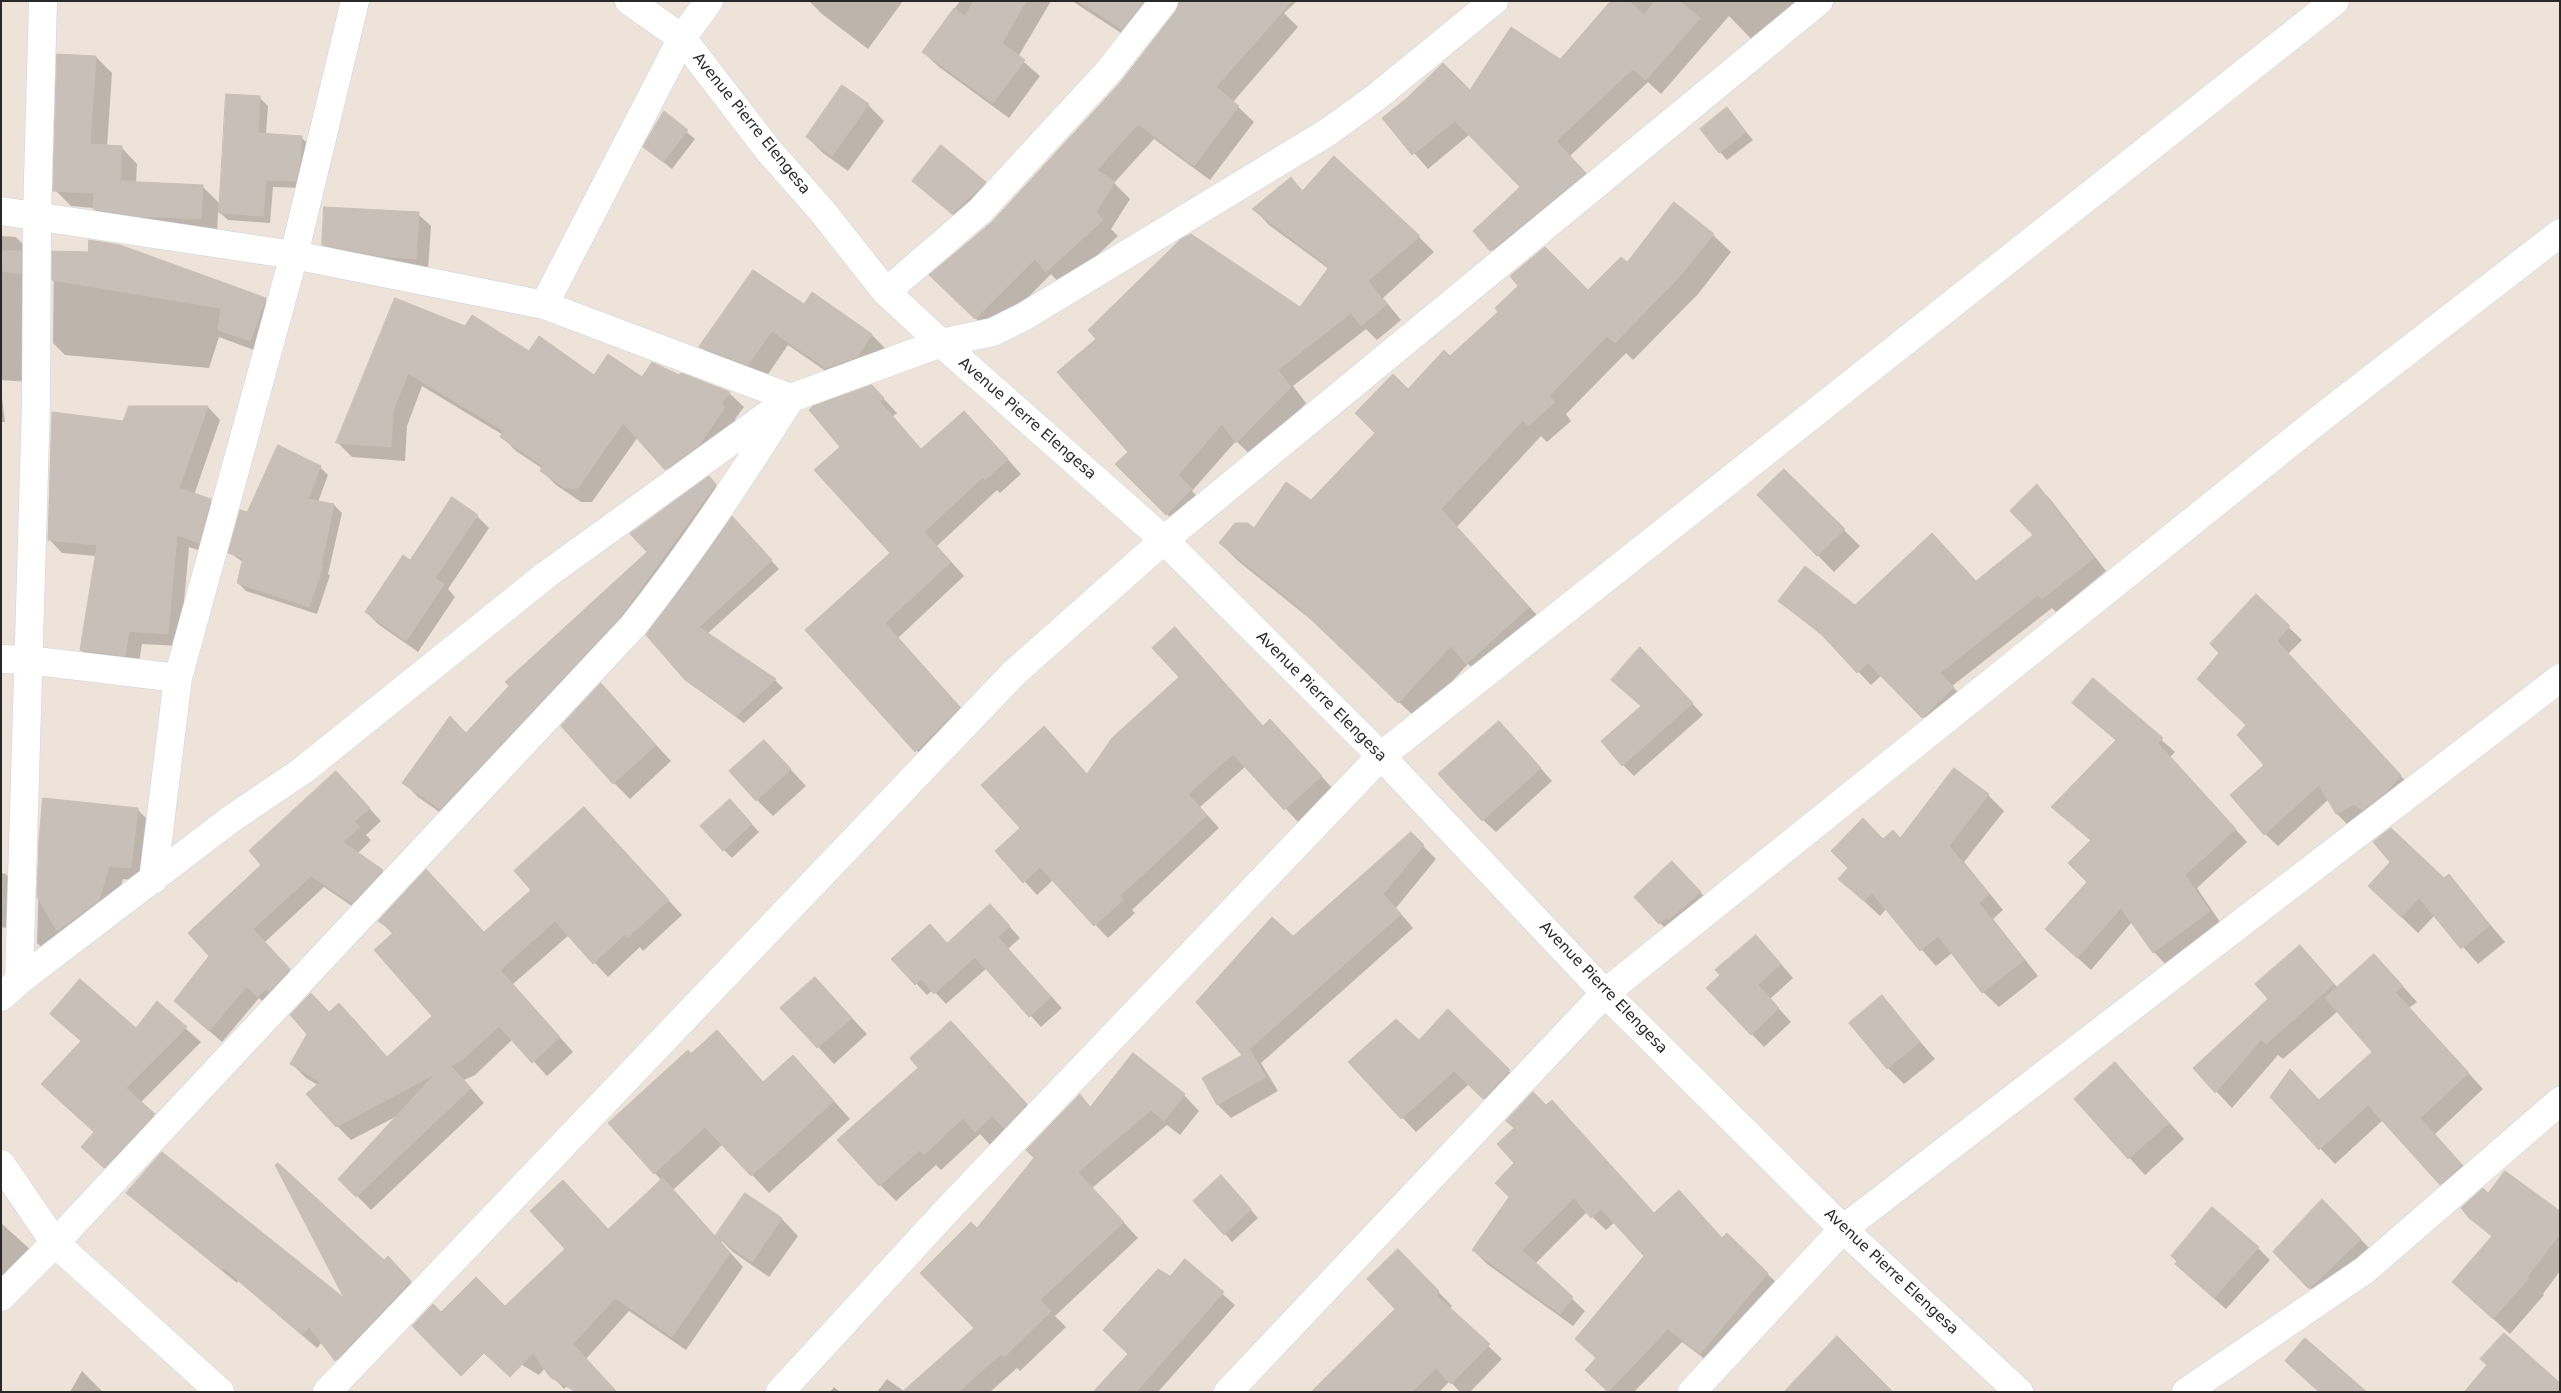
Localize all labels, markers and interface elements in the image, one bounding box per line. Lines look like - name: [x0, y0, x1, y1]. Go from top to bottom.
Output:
- street label: Avenue Pierre Elengesa: [688, 50, 814, 198]
- street label: Avenue Pierre Elengesa: [954, 354, 1100, 484]
- street label: Avenue Pierre Elengesa: [1252, 628, 1390, 766]
- street label: Avenue Pierre Elengesa: [1535, 918, 1671, 1058]
- street label: Avenue Pierre Elengesa: [1820, 1205, 1962, 1339]

